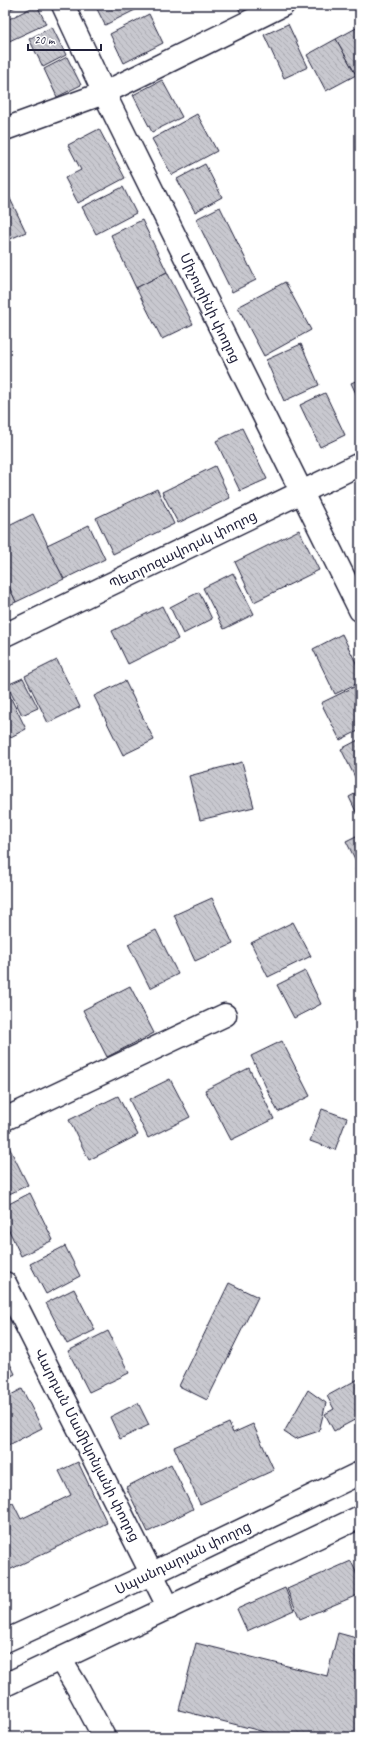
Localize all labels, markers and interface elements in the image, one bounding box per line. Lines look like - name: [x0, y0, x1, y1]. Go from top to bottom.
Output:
- scale bar: [28, 26, 101, 52]
- text: 20 m: [34, 32, 56, 48]
- street label: Միչուրինի փողոց: [176, 250, 244, 366]
- street label: Պետրոզավոդսկ փողոց: [106, 507, 260, 593]
- street label: Վարդան Մամիկոնյանի փողոց: [31, 1346, 143, 1544]
- street label: Սպանդարյան փողոց: [112, 1518, 254, 1598]

